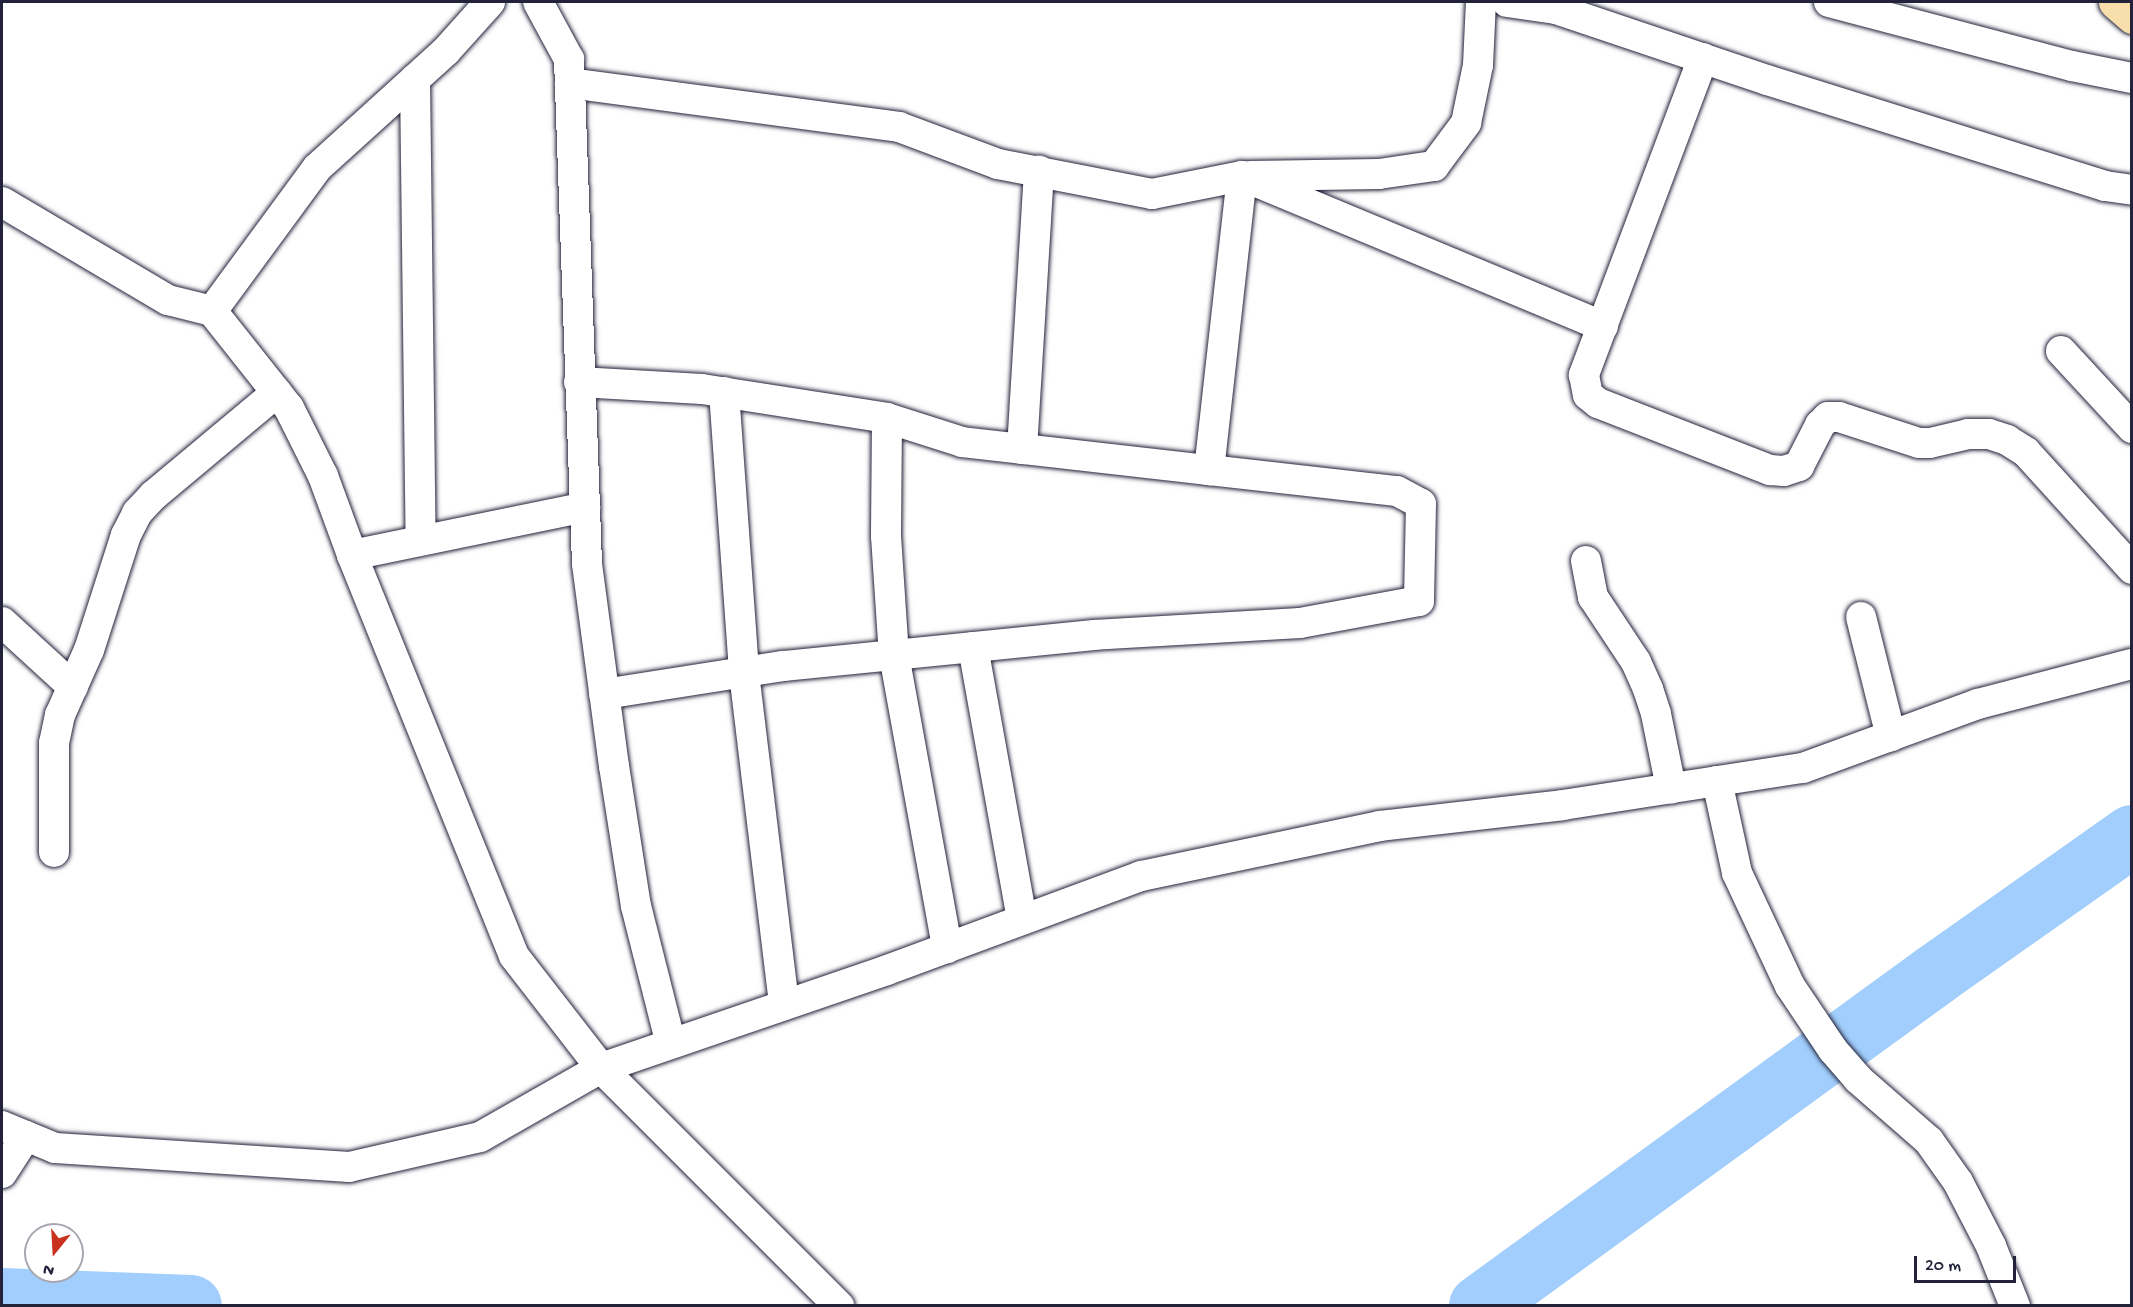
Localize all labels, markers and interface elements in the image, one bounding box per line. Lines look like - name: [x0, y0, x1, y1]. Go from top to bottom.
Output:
- north arrow: [24, 1223, 84, 1283]
- scale bar: [1917, 1244, 2019, 1282]
- text: 20 m: [1925, 1256, 1961, 1277]
- text: N: [41, 1258, 57, 1279]

